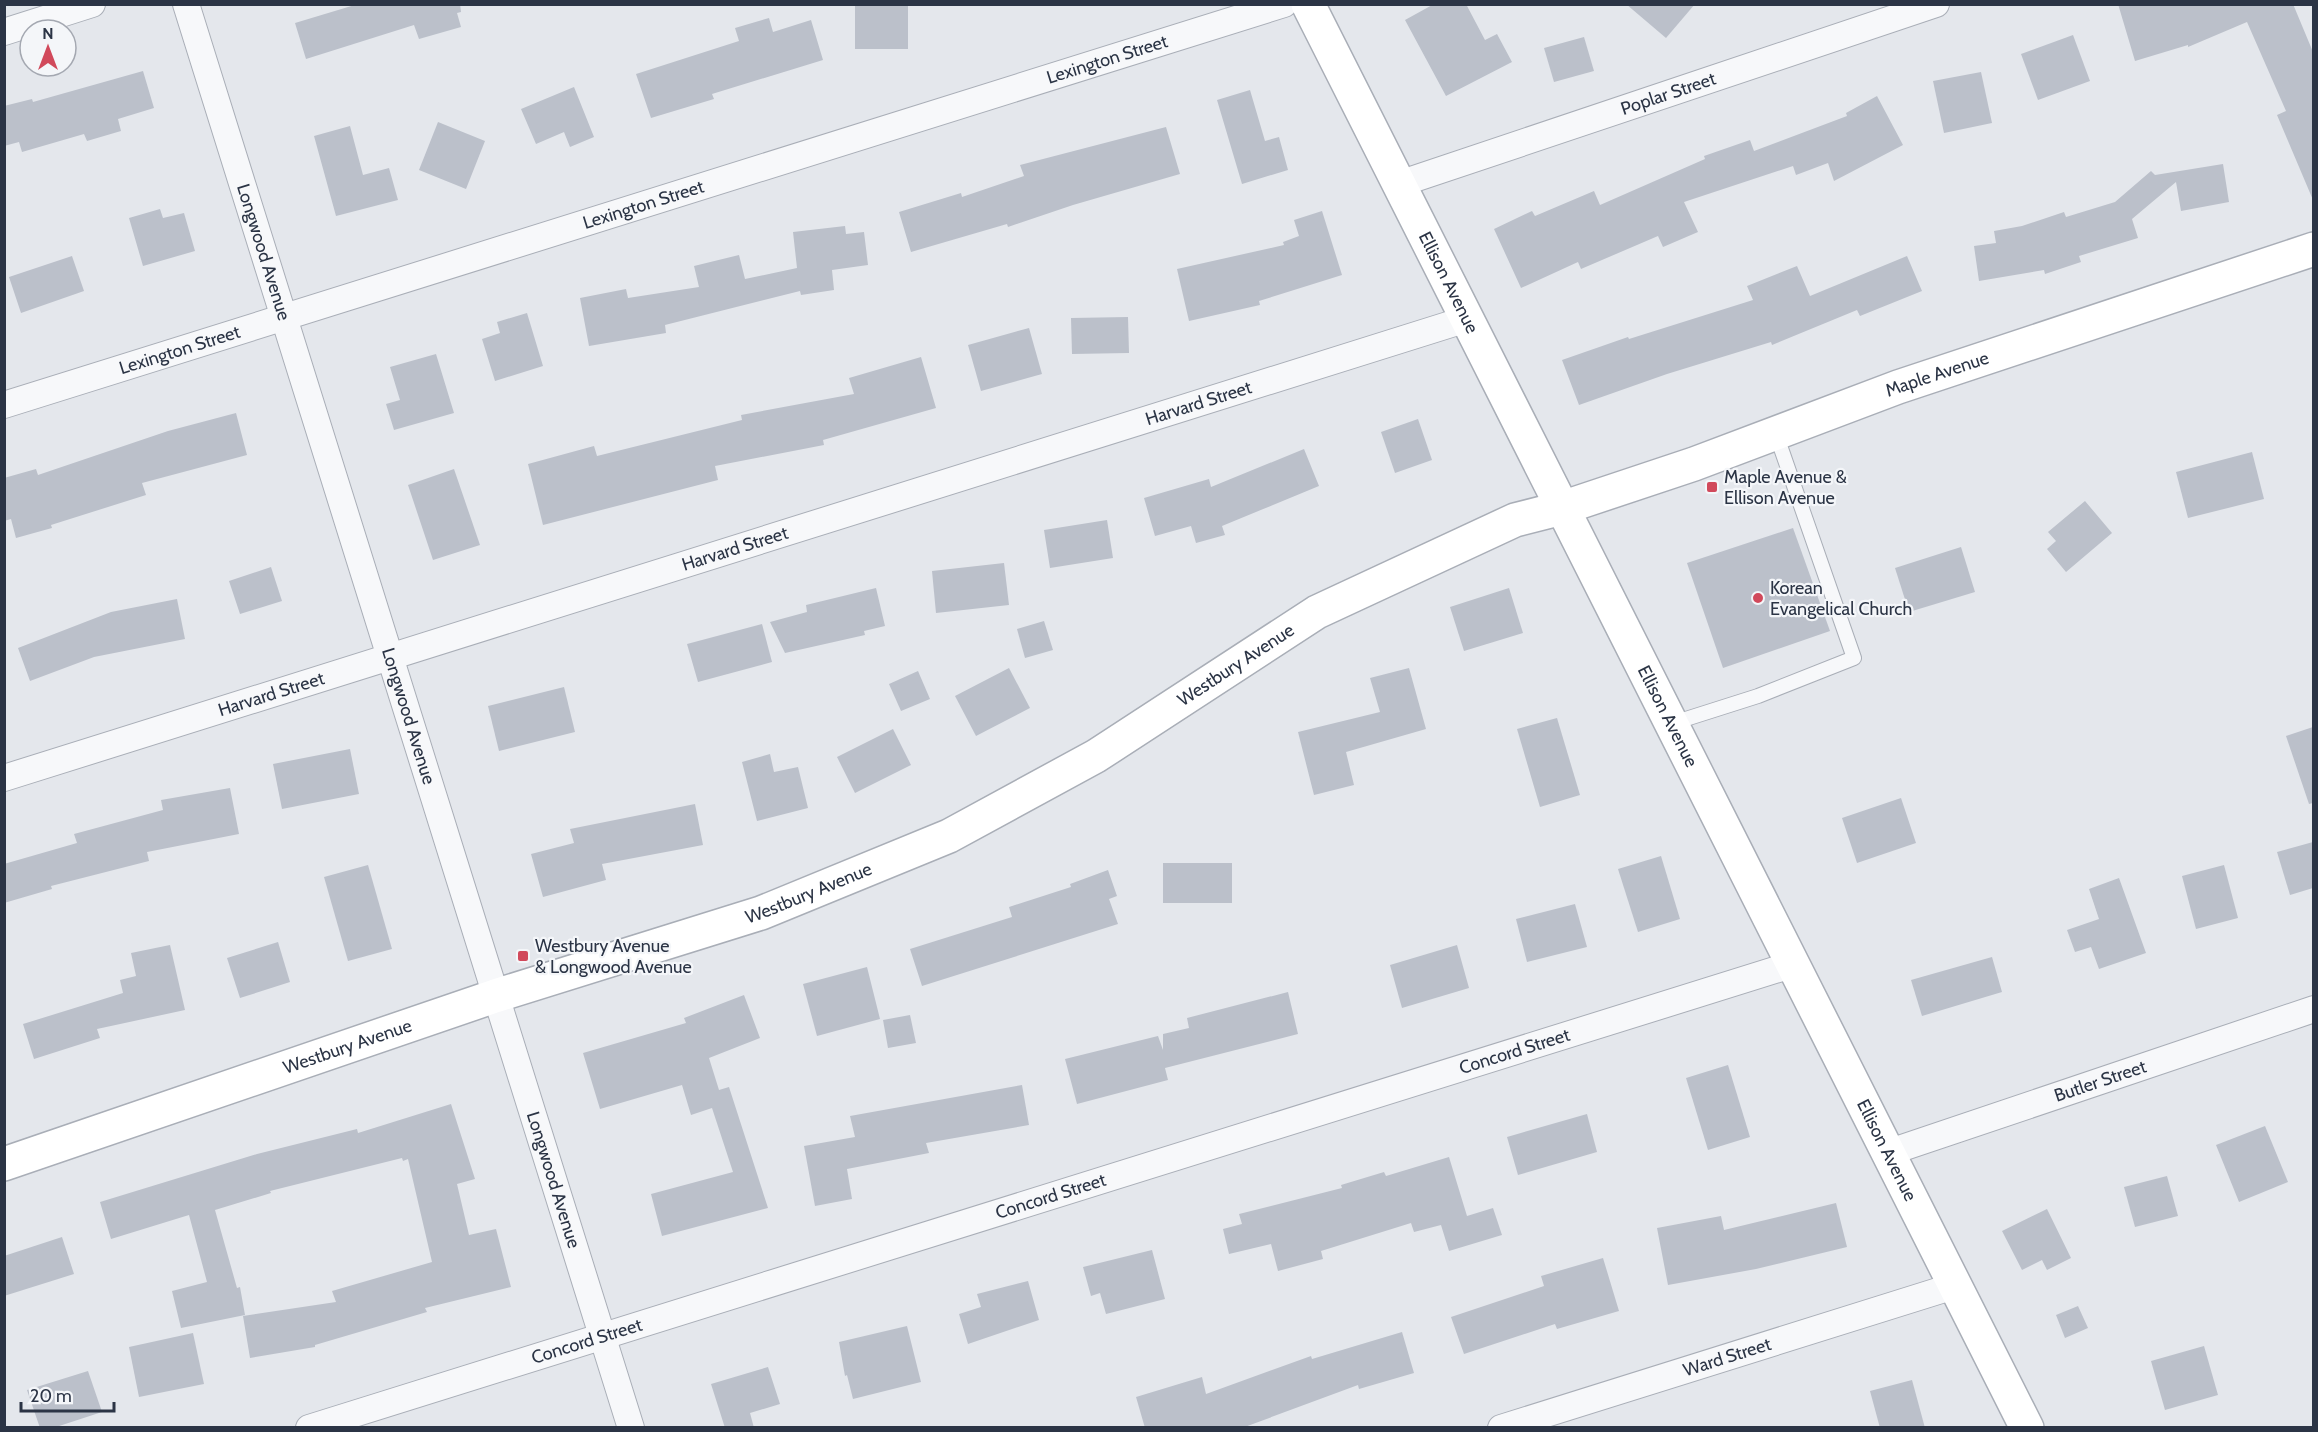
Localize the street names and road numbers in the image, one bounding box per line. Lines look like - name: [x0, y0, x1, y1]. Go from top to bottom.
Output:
- street label: Lexington Street: [1044, 30, 1170, 89]
- street label: Poplar Street: [1618, 68, 1719, 120]
- street label: Lexington Street: [580, 175, 707, 234]
- street label: Longwood Avenue: [232, 181, 295, 323]
- street label: Ellison Avenue: [1414, 228, 1483, 337]
- street label: Lexington Street: [116, 321, 243, 379]
- street label: Maple Avenue: [1882, 347, 1992, 402]
- street label: Harvard Street: [1143, 376, 1254, 430]
- street label: Harvard Street: [679, 522, 791, 576]
- street label: Westbury Avenue: [1173, 619, 1298, 711]
- street label: Longwood Avenue: [377, 645, 440, 787]
- street label: Ellison Avenue: [1633, 662, 1702, 771]
- street label: Harvard Street: [215, 667, 327, 721]
- street label: Westbury Avenue: [743, 858, 875, 928]
- street label: Westbury Avenue: [280, 1014, 415, 1079]
- street label: Concord Street: [1457, 1024, 1573, 1079]
- street label: Butler Street: [2051, 1055, 2149, 1107]
- street label: Ellison Avenue: [1852, 1096, 1922, 1205]
- street label: Longwood Avenue: [522, 1109, 585, 1251]
- street label: Concord Street: [993, 1169, 1109, 1224]
- street label: Concord Street: [529, 1314, 645, 1369]
- street label: Ward Street: [1681, 1333, 1774, 1381]

